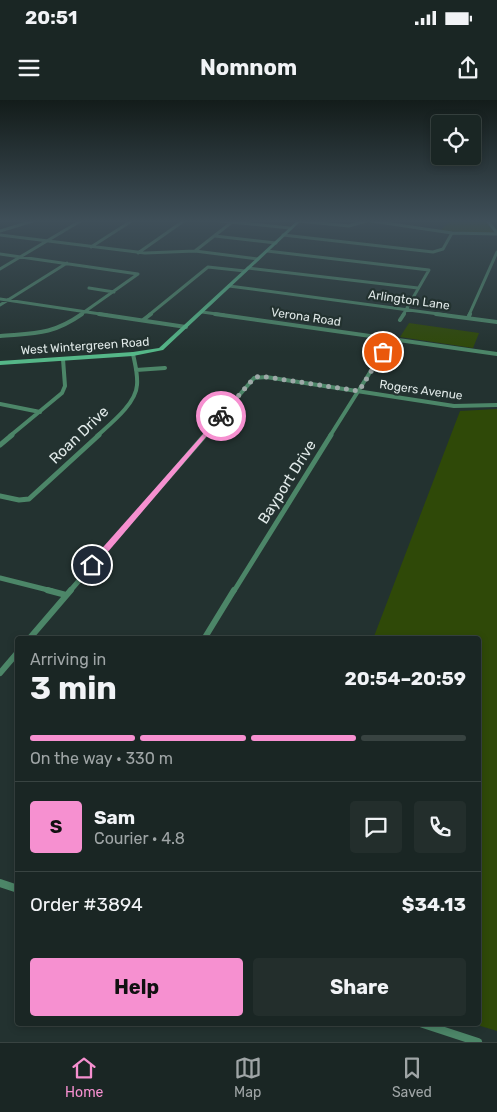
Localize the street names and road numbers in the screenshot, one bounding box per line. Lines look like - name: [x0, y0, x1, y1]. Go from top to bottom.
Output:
- street label: Arlington Lane: [367, 287, 451, 313]
- street label: Verona Road: [270, 305, 342, 329]
- street label: West Wintergreen Road: [20, 335, 150, 357]
- street label: Rogers Avenue: [378, 377, 464, 403]
- street label: Roan Drive: [46, 402, 112, 468]
- street label: Bayport Drive: [254, 437, 320, 527]

